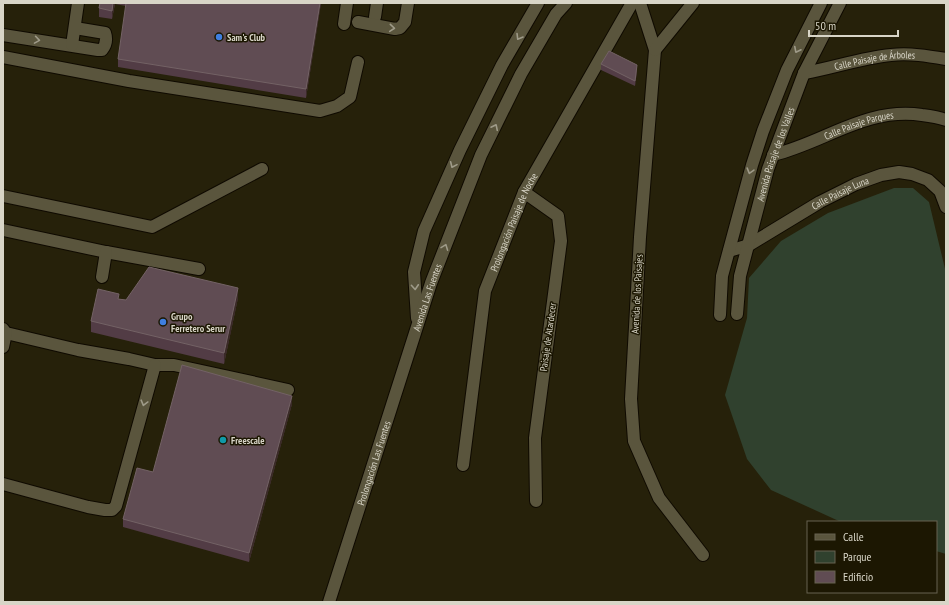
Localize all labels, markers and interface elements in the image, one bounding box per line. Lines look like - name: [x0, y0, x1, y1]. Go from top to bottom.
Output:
- scale bar: [809, 12, 898, 38]
- text: 50 m: [815, 18, 836, 33]
- one-way arrow: [389, 23, 396, 32]
- place label: Sam's Club: [227, 31, 266, 44]
- marker: Sam's Club: [214, 32, 224, 42]
- one-way arrow: [516, 33, 523, 40]
- one-way arrow: [34, 35, 40, 44]
- one-way arrow: [794, 46, 802, 54]
- street label: Calle Paisaje de Árboles: [833, 48, 916, 73]
- street label: Avenida Paisaje de los Valles: [753, 105, 797, 203]
- street label: Calle Paisaje Parques: [822, 108, 895, 142]
- one-way arrow: [490, 124, 498, 131]
- one-way arrow: [450, 161, 458, 168]
- one-way arrow: [746, 168, 755, 175]
- street label: Prolongación Paisaje de Noche: [487, 170, 540, 273]
- street label: Calle Paisaje Luna: [809, 173, 870, 212]
- one-way arrow: [440, 243, 448, 251]
- street label: Avenida de los Paisajes: [628, 253, 646, 334]
- street label: Avenida Las Fuentes: [410, 261, 445, 333]
- one-way arrow: [410, 284, 419, 290]
- street label: Paisaje de Atardecer: [537, 302, 559, 372]
- place label: Grupo Ferretero Serur: [171, 310, 225, 335]
- marker: Grupo Ferretero Serur: [158, 317, 168, 327]
- one-way arrow: [140, 399, 149, 406]
- street label: Prolongación Las Fuentes: [354, 418, 393, 507]
- place label: Freescale: [231, 434, 265, 447]
- marker: Freescale: [218, 435, 228, 445]
- legend: [807, 521, 937, 593]
- text: Calle: [843, 529, 864, 544]
- text: Parque: [843, 549, 872, 564]
- text: Edificio: [843, 569, 873, 584]

